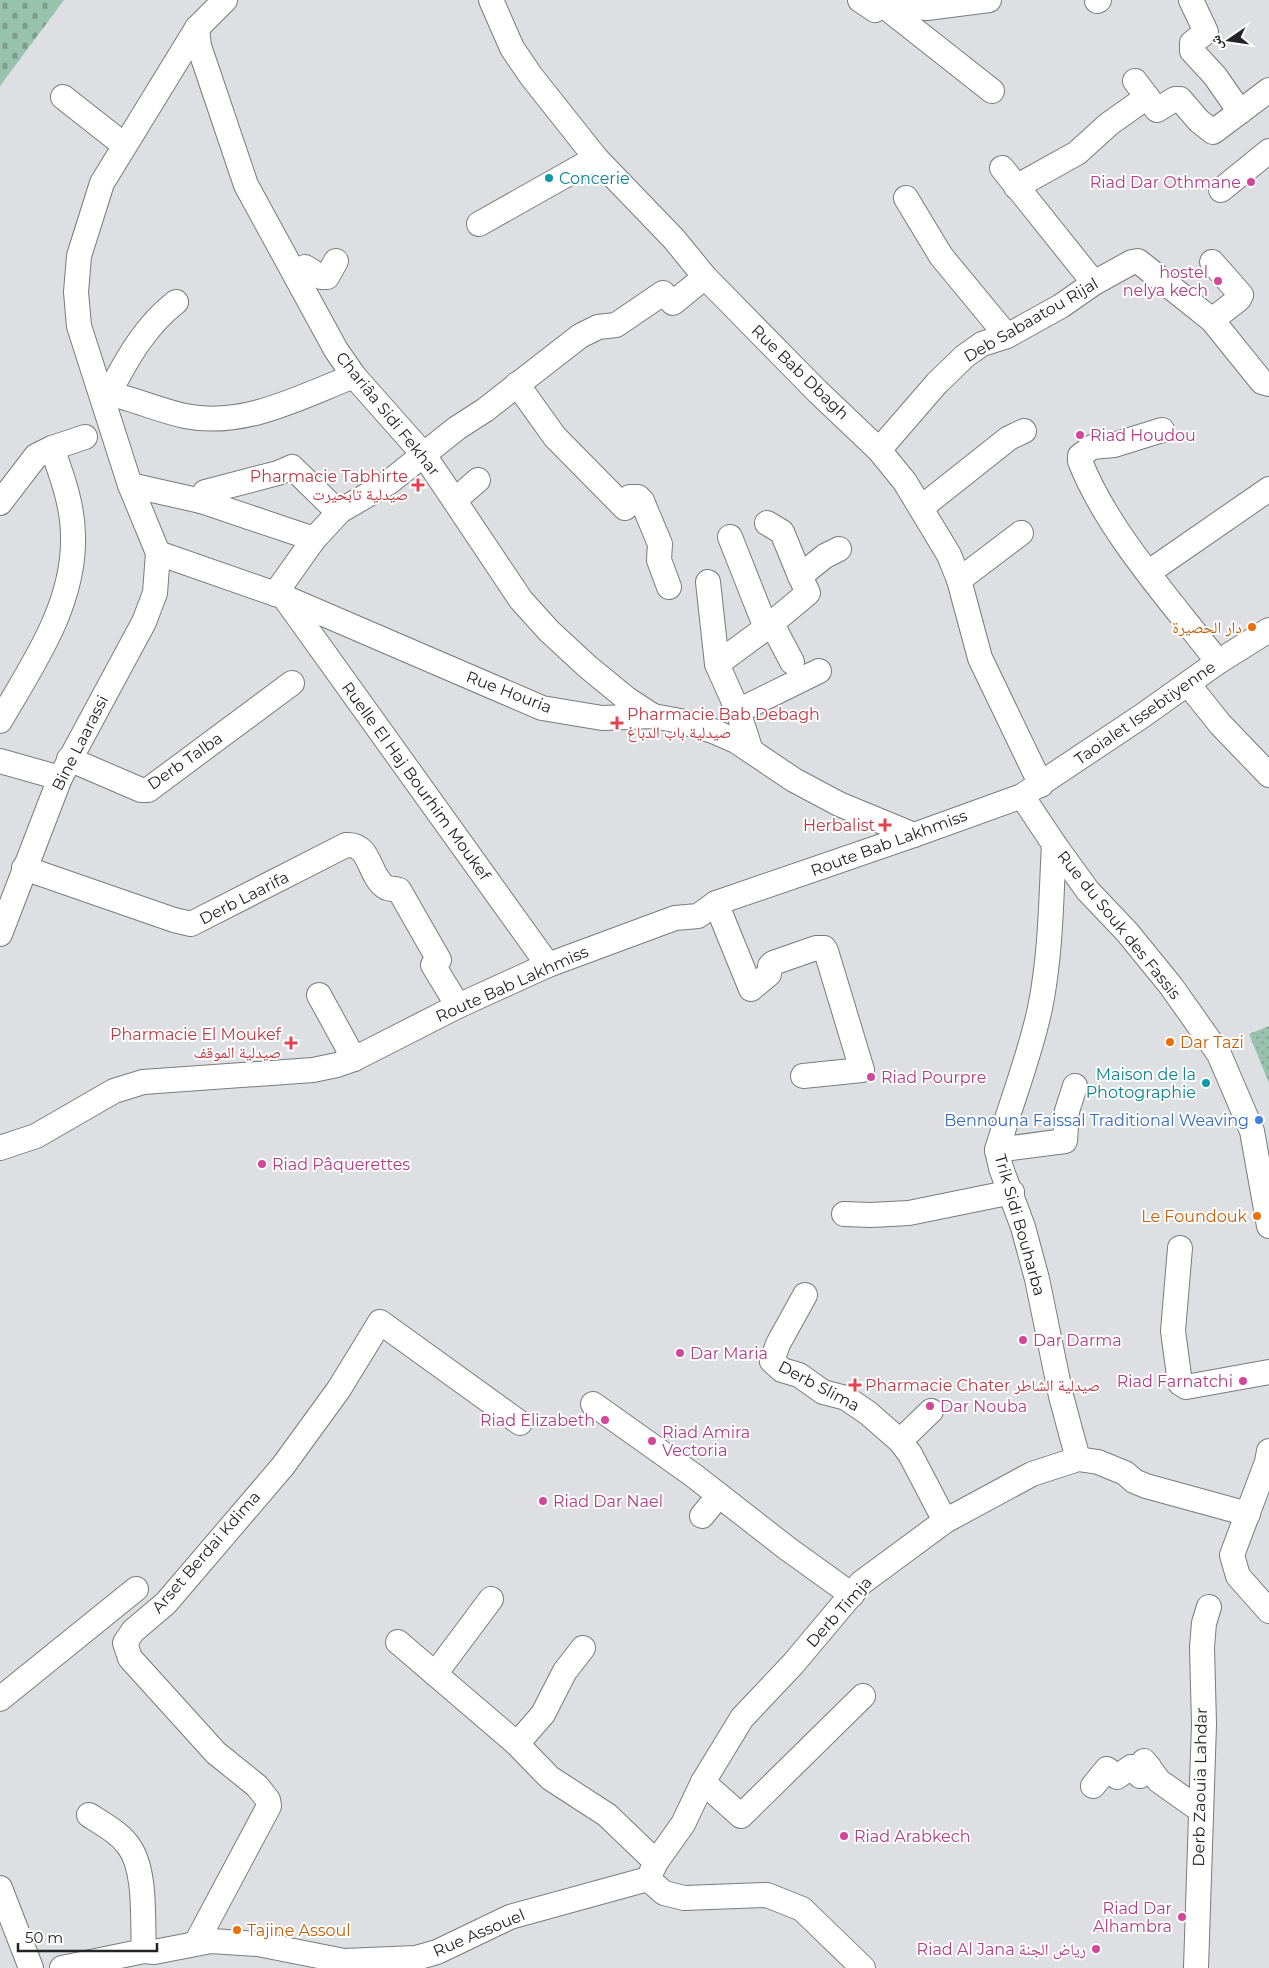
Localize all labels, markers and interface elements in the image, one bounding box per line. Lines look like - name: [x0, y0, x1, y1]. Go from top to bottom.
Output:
- north arrow: [1204, 15, 1254, 65]
- text: ش: [1206, 34, 1227, 52]
- place label: Concerie: [559, 169, 630, 188]
- marker: Concerie: [543, 172, 555, 184]
- place label: Riad Dar Othmane: [1090, 173, 1241, 192]
- marker: Riad Dar Othmane: [1245, 176, 1257, 188]
- place label: hostel nelya kech: [1123, 263, 1208, 300]
- street label: Deb Sabaatou Rijal: [960, 274, 1102, 366]
- marker: hostel nelya kech: [1212, 275, 1224, 287]
- street label: Rue Bab Dbagh: [747, 321, 853, 423]
- street label: Chariâa Sidi Fekhar: [332, 348, 444, 480]
- place label: Riad Houdou: [1090, 426, 1196, 445]
- marker: Riad Houdou: [1074, 429, 1086, 441]
- place label: Pharmacie Tabhirte صيدلية تابحيرت: [250, 467, 408, 504]
- marker: Pharmacie Tabhirte صيدلية تابحيرت: [412, 479, 424, 491]
- place label: دار الحصيرة: [1172, 618, 1242, 637]
- marker: دار الحصيرة: [1246, 621, 1258, 633]
- street label: Taoialet Issebtiyenne: [1071, 657, 1219, 769]
- street label: Rue Houria: [464, 667, 554, 717]
- street label: Ruelle El Haj Bourhim Moukef: [338, 678, 495, 884]
- street label: Bine Laarassi: [48, 692, 112, 794]
- place label: Pharmacie Bab Debagh صيدلية باب الدباغ: [627, 705, 820, 743]
- marker: Pharmacie Bab Debagh صيدلية باب الدباغ: [611, 717, 623, 729]
- street label: Derb Talba: [144, 728, 226, 794]
- street label: Route Bab Lakhmiss: [808, 806, 970, 880]
- place label: Herbalist: [803, 816, 875, 835]
- marker: Herbalist: [879, 819, 891, 831]
- street label: Rue du Souk des Fassis: [1053, 847, 1185, 1003]
- street label: Derb Laarifa: [196, 867, 292, 929]
- street label: Route Bab Lakhmiss: [433, 942, 591, 1026]
- place label: Pharmacie El Moukef صيدلية الموقف: [110, 1025, 282, 1062]
- place label: Dar Tazi: [1180, 1033, 1244, 1052]
- marker: Dar Tazi: [1164, 1036, 1176, 1048]
- marker: Pharmacie El Moukef صيدلية الموقف: [285, 1037, 297, 1049]
- place label: Maison de la Photographie: [1086, 1065, 1196, 1102]
- place label: Riad Pourpre: [881, 1068, 986, 1087]
- marker: Riad Pourpre: [865, 1071, 877, 1083]
- marker: Maison de la Photographie: [1200, 1077, 1212, 1089]
- place label: Bennouna Faissal Traditional Weaving: [944, 1111, 1249, 1130]
- marker: Bennouna Faissal Traditional Weaving: [1253, 1114, 1265, 1126]
- street label: Trik Sidi Bouharba: [991, 1152, 1049, 1298]
- place label: Riad Pâquerettes: [272, 1155, 410, 1174]
- marker: Riad Pâquerettes: [256, 1158, 268, 1170]
- place label: Le Foundouk: [1141, 1207, 1247, 1226]
- marker: Le Foundouk: [1251, 1210, 1263, 1222]
- place label: Dar Darma: [1033, 1331, 1122, 1350]
- marker: Dar Darma: [1017, 1334, 1029, 1346]
- place label: Dar Maria: [690, 1344, 768, 1363]
- marker: Dar Maria: [674, 1347, 686, 1359]
- street label: Derb Slima: [775, 1357, 863, 1415]
- place label: Riad Farnatchi: [1117, 1372, 1233, 1391]
- marker: Riad Farnatchi: [1237, 1375, 1249, 1387]
- place label: Pharmacie Chater صيدلية الشاطر: [865, 1376, 1100, 1395]
- marker: Pharmacie Chater صيدلية الشاطر: [849, 1379, 861, 1391]
- place label: Dar Nouba: [940, 1397, 1027, 1416]
- marker: Dar Nouba: [924, 1400, 936, 1412]
- place label: Riad Elizabeth: [480, 1411, 595, 1430]
- marker: Riad Elizabeth: [599, 1414, 611, 1426]
- place label: Riad Amira Vectoria: [662, 1423, 750, 1460]
- marker: Riad Amira Vectoria: [646, 1435, 658, 1447]
- street label: Arset Berdai Kdima: [148, 1487, 264, 1617]
- place label: Riad Dar Nael: [553, 1492, 663, 1511]
- marker: Riad Dar Nael: [537, 1495, 549, 1507]
- street label: Derb Timja: [802, 1573, 876, 1651]
- street label: Derb Zaouia Lahdar: [1189, 1707, 1211, 1867]
- place label: Riad Arabkech: [854, 1827, 970, 1846]
- marker: Riad Arabkech: [838, 1830, 850, 1842]
- place label: Riad Dar Alhambra: [1093, 1899, 1172, 1936]
- street label: Rue Assouel: [430, 1905, 528, 1961]
- marker: Riad Dar Alhambra: [1176, 1911, 1188, 1923]
- scale bar: [18, 1920, 156, 1952]
- place label: Tajine Assoul: [247, 1921, 351, 1940]
- marker: Tajine Assoul: [231, 1924, 243, 1936]
- text: 50 m: [25, 1928, 63, 1947]
- place label: Riad Al Jana رياض الجنة: [917, 1940, 1086, 1960]
- marker: Riad Al Jana رياض الجنة: [1090, 1943, 1102, 1955]

